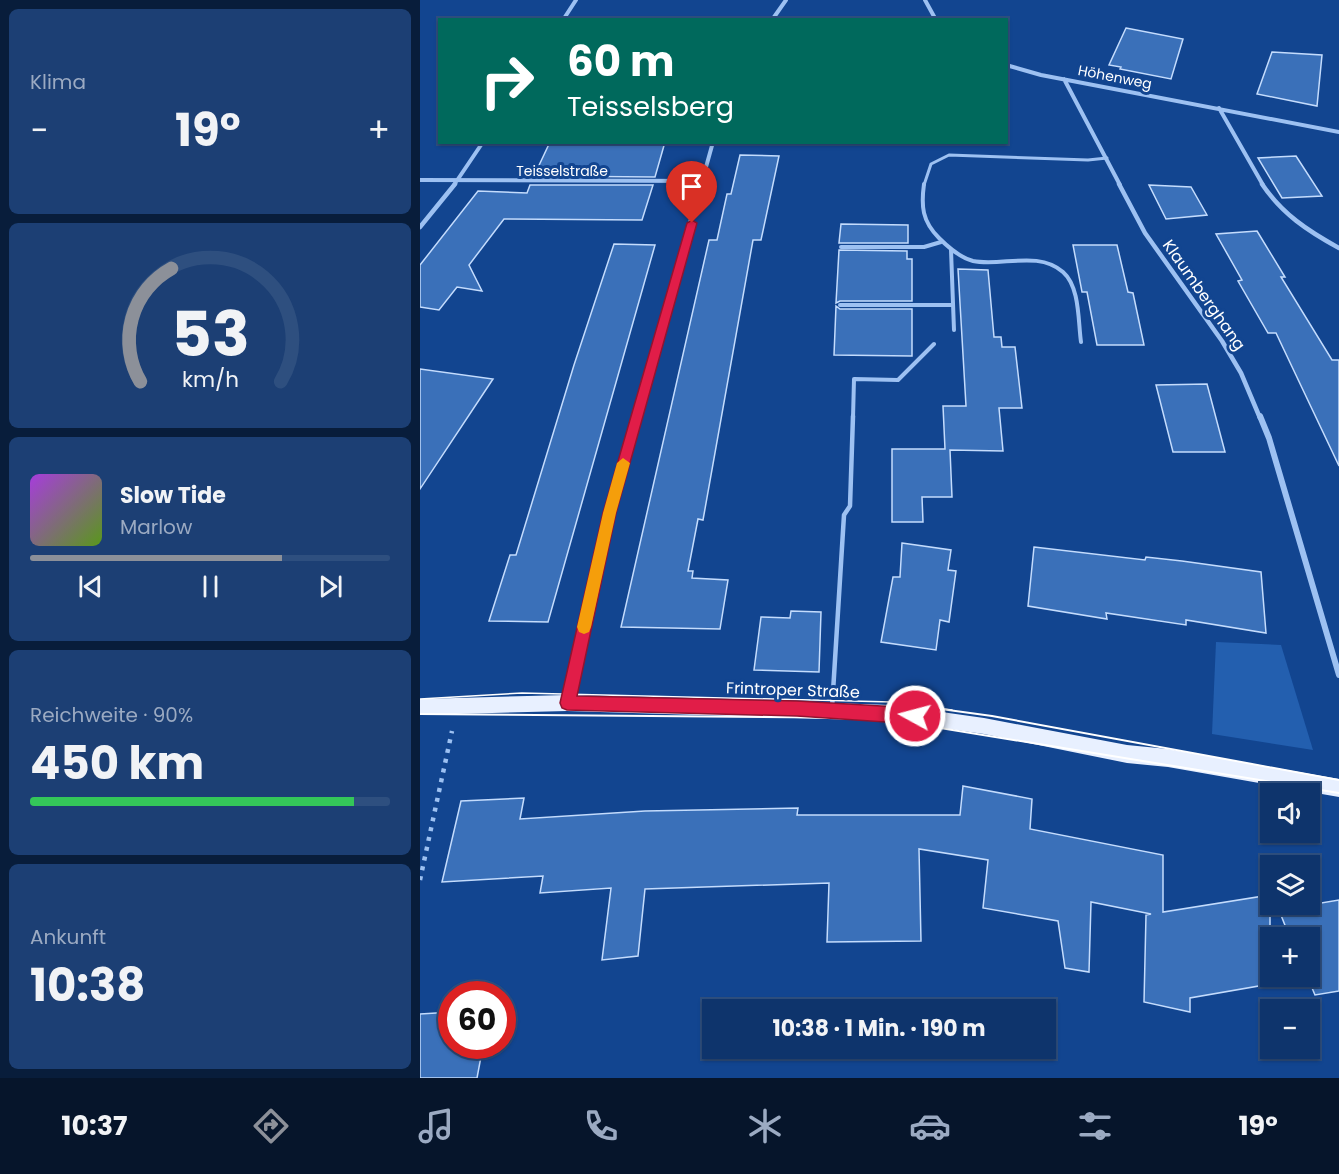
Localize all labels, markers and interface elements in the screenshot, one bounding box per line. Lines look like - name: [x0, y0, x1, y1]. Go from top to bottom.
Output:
- text: 60 m: [567, 32, 675, 91]
- icon: right: [468, 42, 546, 120]
- street label: Höhenweg: [1076, 60, 1154, 94]
- text: Klima: [30, 68, 86, 96]
- text: Teisselsberg: [567, 88, 734, 125]
- text: 19°: [175, 99, 241, 162]
- text: −: [30, 107, 48, 154]
- text: +: [367, 107, 390, 154]
- street label: Teisselstraße: [516, 161, 608, 181]
- pin: [666, 161, 717, 223]
- icon: arrive: [675, 170, 708, 203]
- street label: Klaumberghang: [1157, 235, 1251, 355]
- text: 53: [171, 290, 249, 378]
- text: km/h: [181, 365, 239, 396]
- text: Slow Tide: [120, 480, 226, 511]
- text: Marlow: [120, 513, 192, 541]
- icon: previous: [74, 570, 107, 603]
- icon: pause: [194, 570, 227, 603]
- icon: next: [314, 570, 347, 603]
- street label: Frintroper Straße: [726, 676, 860, 704]
- position arrow: [883, 684, 947, 748]
- text: Reichweite · 90%: [30, 701, 193, 729]
- text: 450 km: [30, 732, 204, 795]
- map controls: [1260, 783, 1320, 1059]
- button: sound: [1260, 783, 1320, 843]
- button: layers: [1260, 855, 1320, 915]
- text: Ankunft: [30, 923, 106, 951]
- button: +: [1260, 927, 1320, 987]
- text: 10:38: [30, 954, 145, 1017]
- speed limit sign: 60: [438, 981, 516, 1059]
- button: −: [1260, 999, 1320, 1059]
- text: 10:38 · 1 Min. · 190 m: [772, 1013, 986, 1044]
- icon: directions: [250, 1105, 292, 1147]
- icon: music: [415, 1105, 457, 1147]
- icon: phone: [580, 1105, 622, 1147]
- icon: climate: [744, 1105, 786, 1147]
- icon: car: [909, 1105, 951, 1147]
- icon: filters: [1074, 1105, 1116, 1147]
- text: 10:37: [61, 1107, 128, 1144]
- text: 19°: [1238, 1107, 1278, 1144]

